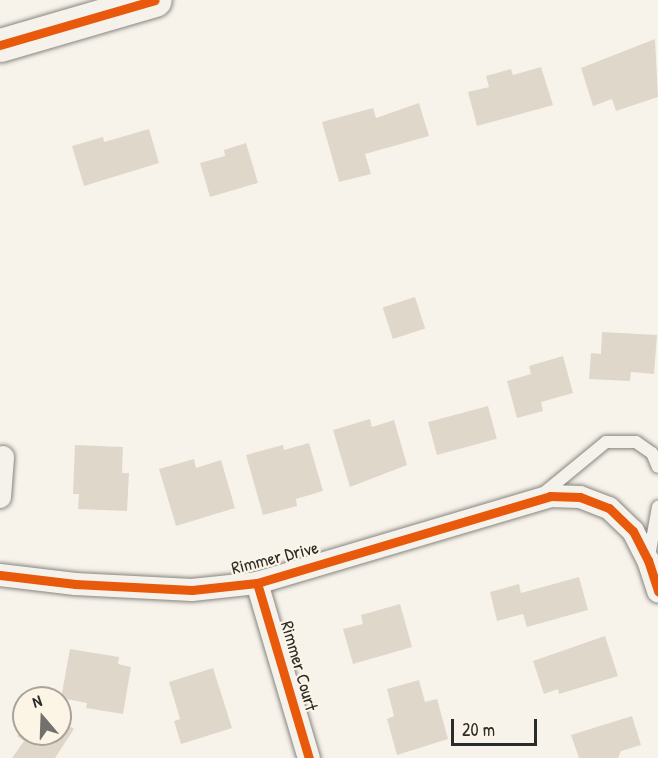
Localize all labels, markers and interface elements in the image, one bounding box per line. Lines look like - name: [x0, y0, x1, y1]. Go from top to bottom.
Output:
- street label: Rimmer Drive: [229, 537, 321, 579]
- street label: Rimmer Court: [276, 619, 322, 713]
- north arrow: [12, 686, 72, 746]
- text: N: [29, 689, 44, 713]
- scale bar: [454, 707, 540, 745]
- text: 20 m: [462, 717, 495, 742]

